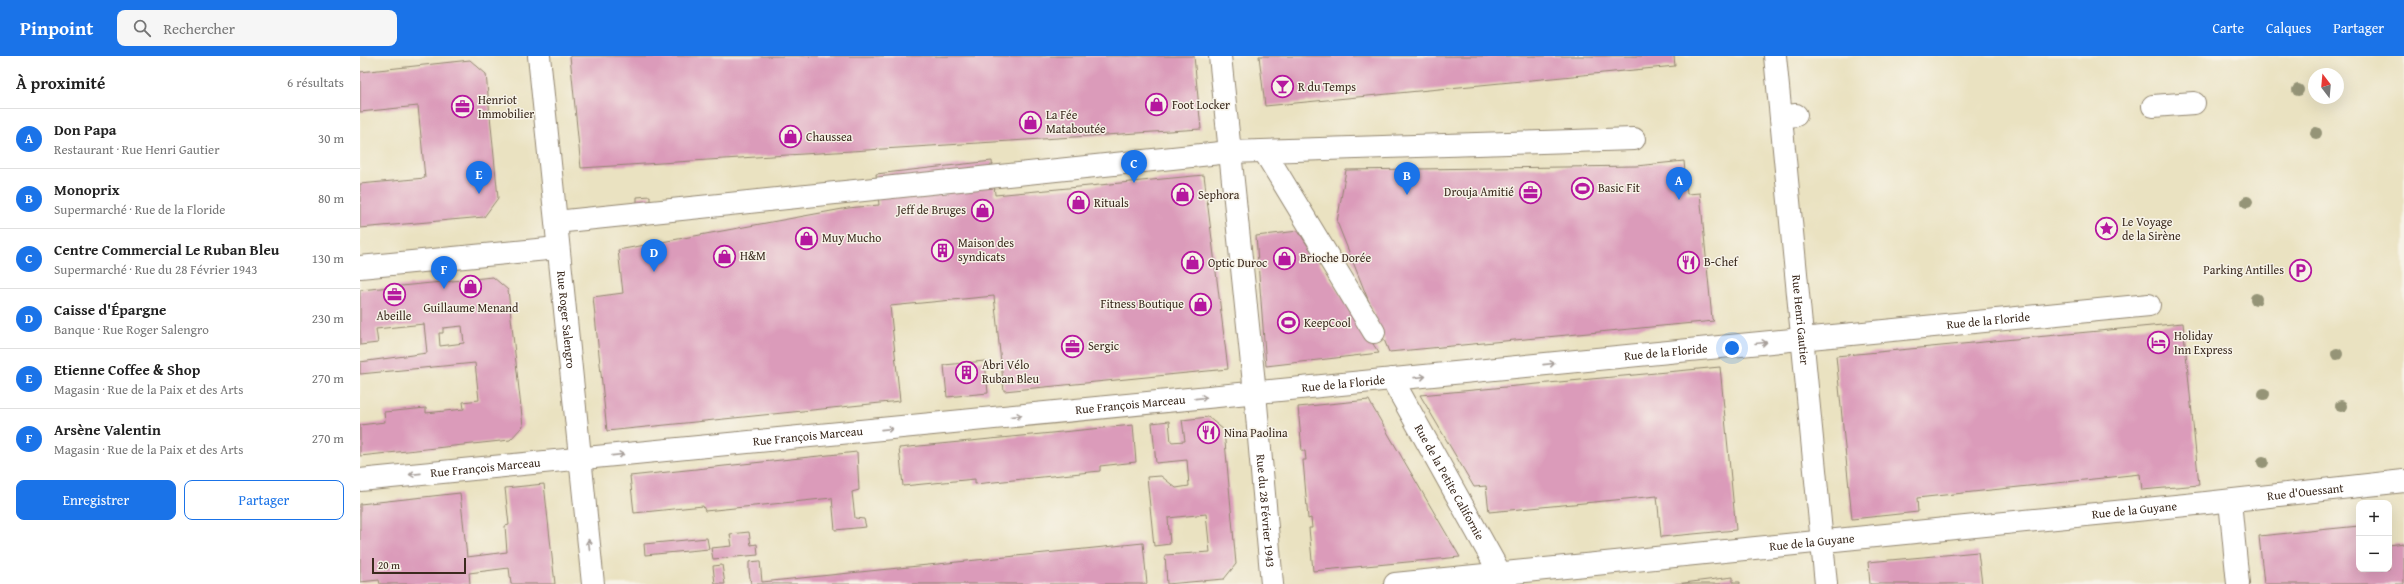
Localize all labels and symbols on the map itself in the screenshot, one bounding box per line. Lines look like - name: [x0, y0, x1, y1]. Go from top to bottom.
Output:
- north arrow: [2308, 68, 2344, 104]
- bar icon: R du Temps: [1269, 74, 1295, 100]
- place label: R du Temps: [1298, 78, 1356, 95]
- place label: Henriot Immobilier: [478, 91, 534, 122]
- shop icon: Foot Locker: [1143, 92, 1169, 118]
- office icon: Henriot Immobilier: [449, 94, 475, 120]
- place label: Foot Locker: [1172, 96, 1230, 113]
- place label: La Fée Mataboutée: [1046, 106, 1106, 137]
- shop icon: La Fée Mataboutée: [1017, 109, 1043, 135]
- shop icon: Chaussea: [778, 124, 804, 150]
- place label: Chaussea: [806, 128, 853, 145]
- pin: C: [1121, 150, 1147, 183]
- pin: E: [466, 161, 492, 194]
- pin: B: [1394, 162, 1420, 195]
- pin: A: [1666, 167, 1692, 200]
- sports icon: Basic Fit: [1570, 175, 1596, 201]
- office icon: Drouja Amitié: [1517, 179, 1543, 205]
- place label: Basic Fit: [1598, 179, 1641, 196]
- shop icon: Sephora: [1169, 182, 1195, 208]
- place label: Drouja Amitié: [1444, 183, 1514, 200]
- place label: Sephora: [1198, 186, 1240, 203]
- shop icon: Rituals: [1065, 190, 1091, 216]
- place label: Rituals: [1094, 194, 1129, 211]
- shop icon: Jeff de Bruges: [969, 197, 995, 223]
- place label: Jeff de Bruges: [895, 201, 966, 218]
- place label: Le Voyage de la Sirène: [2122, 213, 2181, 244]
- place icon: Le Voyage de la Sirène: [2094, 216, 2120, 242]
- shop icon: Muy Mucho: [793, 225, 819, 251]
- place label: Muy Mucho: [822, 229, 881, 246]
- place label: Maison des syndicats: [958, 234, 1014, 265]
- building icon: Maison des syndicats: [930, 237, 956, 263]
- pin: D: [641, 239, 667, 272]
- shop icon: H&M: [712, 243, 738, 269]
- shop icon: Brioche Dorée: [1272, 245, 1298, 271]
- place label: H&M: [740, 247, 766, 264]
- place label: Brioche Dorée: [1300, 249, 1371, 266]
- restaurant icon: B-Chef: [1676, 249, 1702, 275]
- shop icon: Optic Duroc: [1179, 250, 1205, 276]
- place label: B-Chef: [1704, 253, 1739, 270]
- place label: Optic Duroc: [1208, 254, 1268, 271]
- pin: F: [431, 256, 457, 289]
- parking icon: Parking Antilles: [2287, 257, 2313, 283]
- place label: Parking Antilles: [2203, 261, 2284, 278]
- street label: Rue Roger Salengro: [553, 270, 580, 369]
- shop icon: Guillaume Menand: [458, 274, 484, 300]
- street label: Rue Henri Gautier: [1788, 274, 1814, 366]
- office icon: Abeille: [381, 282, 407, 308]
- shop icon: Fitness Boutique: [1187, 291, 1213, 317]
- place label: Fitness Boutique: [1101, 295, 1184, 312]
- place label: Guillaume Menand: [424, 299, 519, 316]
- place label: Abeille: [377, 307, 412, 324]
- street label: Rue de la Floride: [1946, 308, 2031, 333]
- sports icon: KeepCool: [1276, 310, 1302, 336]
- place label: KeepCool: [1304, 314, 1352, 331]
- place label: Holiday Inn Express: [2174, 327, 2233, 358]
- hotel icon: Holiday Inn Express: [2145, 330, 2171, 356]
- office icon: Sergic: [1060, 333, 1086, 359]
- place label: Sergic: [1088, 337, 1120, 354]
- your location: [1722, 338, 1742, 358]
- street label: Rue de la Floride: [1623, 339, 1709, 364]
- one-way arrow: [1755, 340, 1768, 347]
- place label: Abri Vélo Ruban Bleu: [982, 356, 1039, 387]
- building icon: Abri Vélo Ruban Bleu: [953, 359, 979, 385]
- one-way arrow: [1542, 360, 1555, 368]
- street label: Rue de la Floride: [1301, 371, 1386, 396]
- one-way arrow: [1413, 373, 1426, 380]
- street label: Rue François Marceau: [1074, 390, 1187, 418]
- one-way arrow: [1195, 395, 1208, 402]
- one-way arrow: [1009, 412, 1022, 420]
- restaurant icon: Nina Paolina: [1195, 420, 1221, 446]
- street label: Rue de la Petite Californie: [1411, 421, 1489, 543]
- street label: Rue François Marceau: [752, 422, 864, 450]
- place label: Nina Paolina: [1224, 424, 1288, 441]
- one-way arrow: [880, 425, 893, 432]
- one-way arrow: [611, 451, 624, 458]
- street label: Rue François Marceau: [430, 453, 542, 481]
- street label: Rue du 28 Février 1943: [1252, 453, 1280, 568]
- one-way arrow: [409, 471, 422, 478]
- street label: Rue d'Ouessant: [2266, 479, 2345, 504]
- street label: Rue de la Guyane: [2091, 497, 2178, 522]
- street label: Rue de la Guyane: [1768, 529, 1856, 555]
- one-way arrow: [585, 539, 593, 552]
- scale bar: [372, 556, 466, 575]

